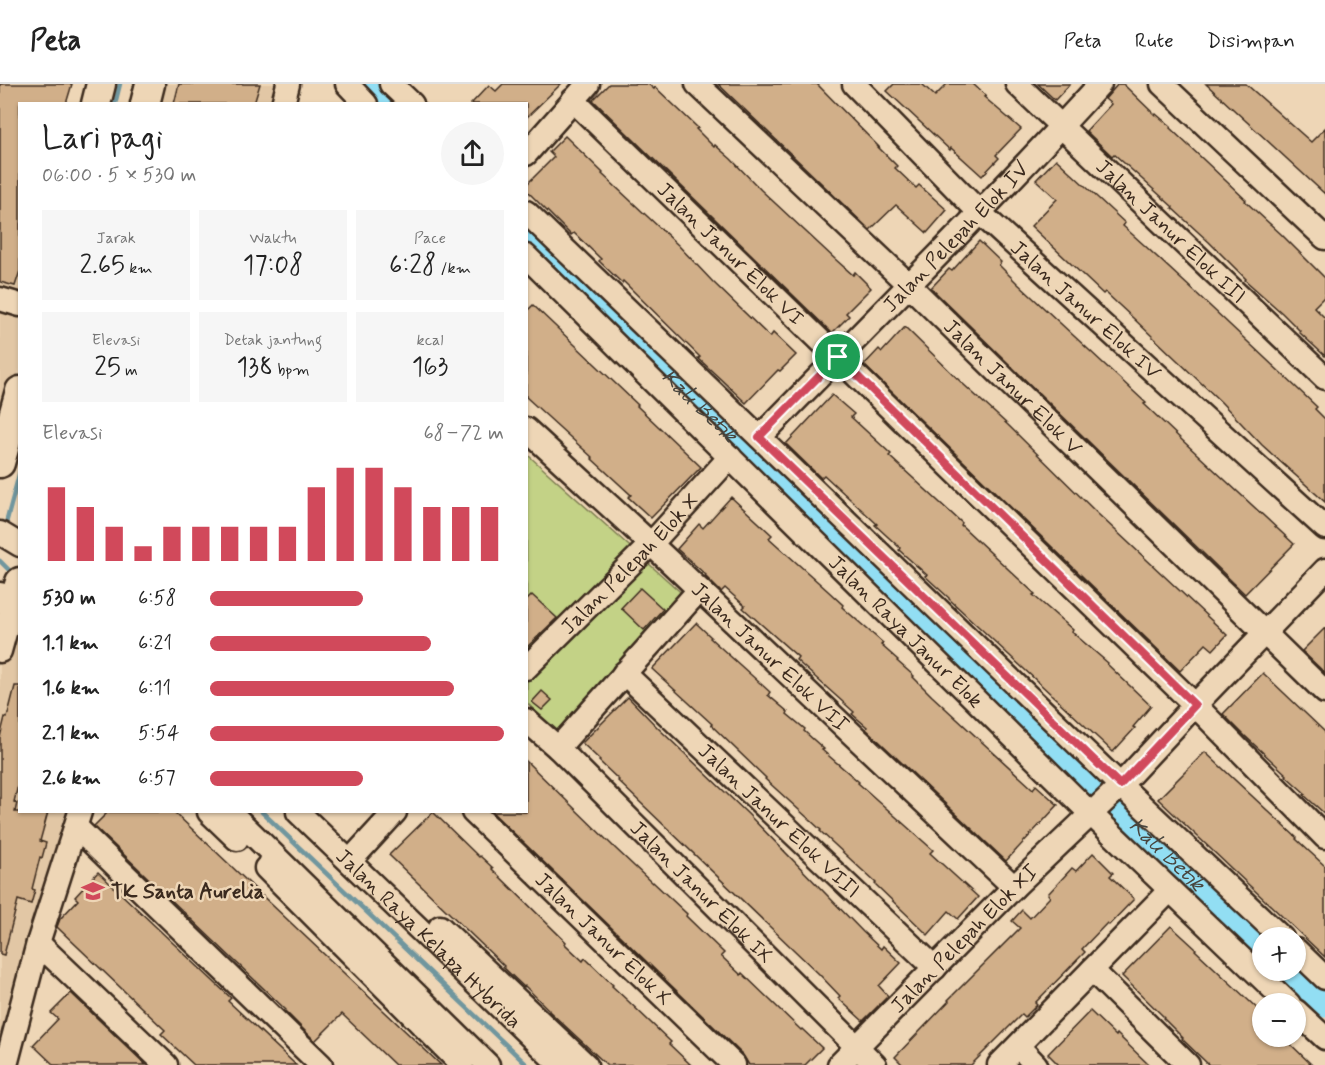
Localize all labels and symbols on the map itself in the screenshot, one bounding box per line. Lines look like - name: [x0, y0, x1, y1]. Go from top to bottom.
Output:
- street label: Jalan Janur Elok III: [1089, 153, 1252, 310]
- street label: Jalan Pelepah Elok IV: [877, 156, 1036, 319]
- street label: Jalan Janur Elok VI: [650, 176, 810, 332]
- street label: Jalan Janur Elok IV: [1004, 234, 1167, 387]
- street label: Jalan Janur Elok V: [937, 313, 1088, 462]
- pin: [812, 331, 863, 382]
- water label: Kali Betik: [655, 363, 744, 450]
- street label: Jalan Pelepah Elok X: [555, 488, 705, 641]
- street label: Jalan Raya Janur Elok: [822, 549, 989, 715]
- street label: Jalan Janur Elok VII: [685, 576, 854, 739]
- street label: Jalan Janur Elok VIII: [692, 737, 866, 905]
- water label: Kali Betik: [1123, 812, 1212, 899]
- street label: Jalan Janur Elok IX: [623, 815, 779, 970]
- street label: Jalan Raya Kelapa Hybrida: [329, 843, 527, 1035]
- street label: Jalan Pelepah Elok XI: [885, 858, 1045, 1020]
- street label: Jalan Janur Elok X: [528, 866, 678, 1012]
- school or university icon: TK Santa Aurelia: [80, 878, 106, 904]
- place label: TK Santa Aurelia: [111, 878, 265, 906]

